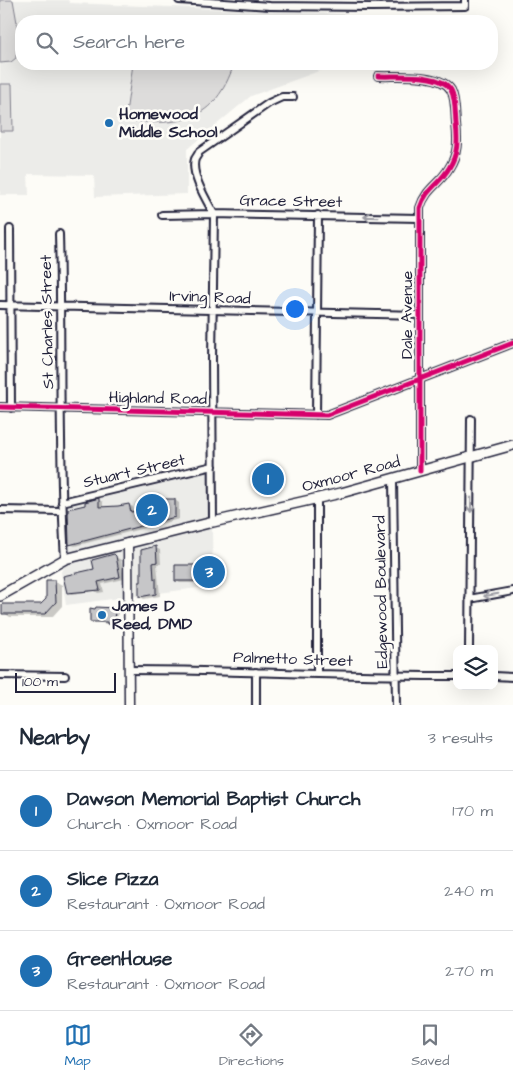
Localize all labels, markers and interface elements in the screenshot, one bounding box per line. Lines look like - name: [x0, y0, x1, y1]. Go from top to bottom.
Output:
- search box: [15, 15, 498, 70]
- icon: search: [33, 29, 61, 57]
- text: Search here: [73, 29, 185, 56]
- place label: Homewood Middle School: [119, 103, 218, 143]
- marker: Homewood Middle School: [103, 117, 115, 129]
- street label: Grace Street: [240, 189, 343, 213]
- one-way arrow: [363, 212, 380, 222]
- street label: St Charles Street: [35, 254, 59, 389]
- street label: Dale Avenue: [396, 271, 418, 359]
- street label: Irving Road: [169, 285, 251, 310]
- your location: [282, 296, 308, 322]
- street label: Highland Road: [109, 386, 207, 411]
- street label: Stuart Street: [81, 448, 188, 493]
- street label: Oxmoor Road: [300, 450, 402, 498]
- pin: 1: [252, 460, 284, 498]
- pin: 2: [136, 491, 168, 529]
- one-way arrow: [466, 497, 475, 513]
- street label: Edgewood Boulevard: [369, 515, 394, 669]
- pin: 3: [193, 553, 225, 591]
- one-way arrow: [484, 591, 500, 601]
- place label: James D Reed, DMD: [111, 595, 193, 635]
- marker: James D Reed, DMD: [96, 609, 108, 621]
- map controls: [453, 645, 498, 690]
- button: layers: [453, 645, 498, 690]
- street label: Palmetto Street: [233, 646, 354, 672]
- scale bar: [15, 670, 116, 693]
- text: 100 m: [22, 672, 58, 692]
- text: Nearby: [20, 723, 90, 752]
- text: 3 results: [428, 727, 493, 749]
- text: Dawson Memorial Baptist Church: [67, 786, 360, 813]
- text: 1: [35, 800, 37, 822]
- text: 170 m: [452, 800, 493, 822]
- text: Church · Oxmoor Road: [67, 813, 237, 835]
- text: Slice Pizza: [67, 866, 158, 893]
- text: 2: [31, 880, 41, 902]
- text: 240 m: [444, 880, 493, 902]
- text: Restaurant · Oxmoor Road: [67, 893, 265, 915]
- text: GreenHouse: [67, 946, 172, 973]
- text: 3: [32, 960, 40, 982]
- text: 270 m: [445, 960, 493, 982]
- text: Restaurant · Oxmoor Road: [67, 973, 265, 995]
- tab: Map: [64, 1021, 92, 1071]
- tab: Directions: [219, 1021, 284, 1071]
- tab: Saved: [411, 1021, 449, 1071]

